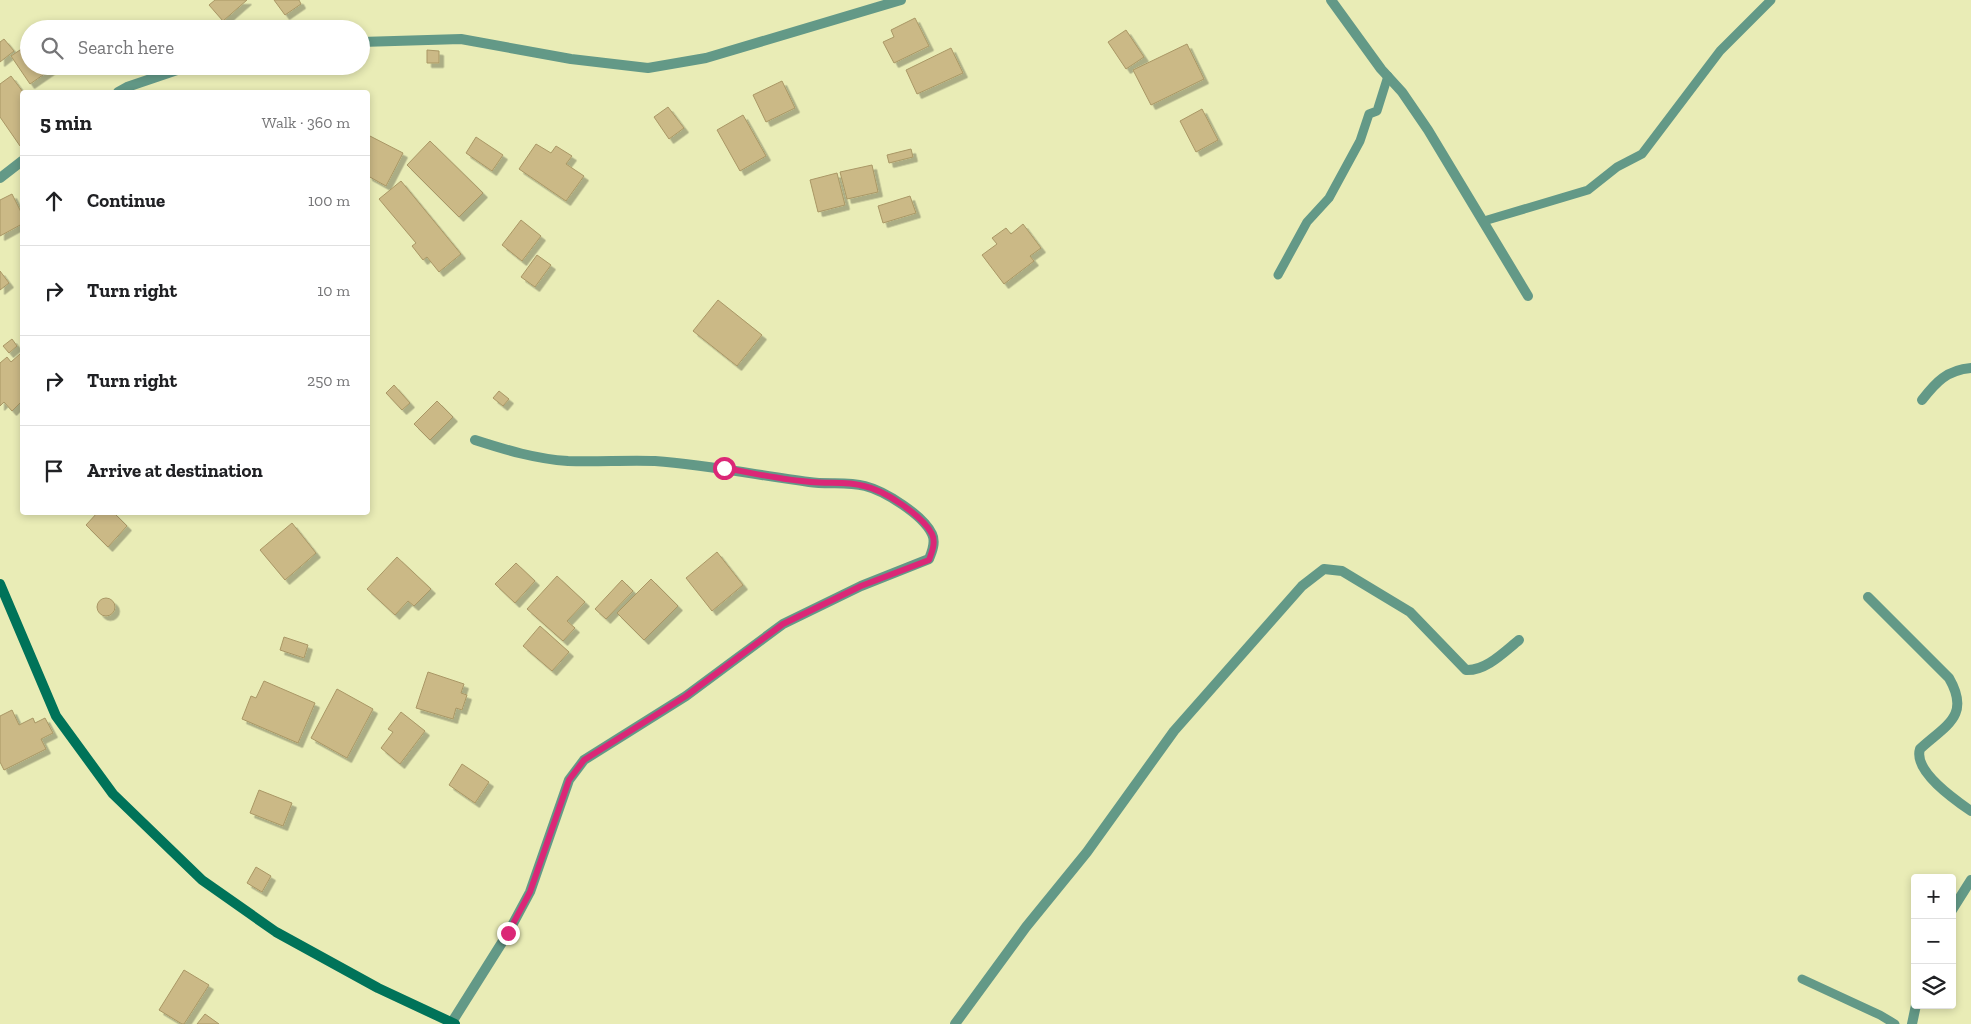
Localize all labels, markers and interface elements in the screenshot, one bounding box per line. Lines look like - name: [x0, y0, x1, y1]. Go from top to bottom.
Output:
- search box: [20, 20, 370, 75]
- icon: search: [38, 34, 66, 62]
- text: Search here: [78, 36, 174, 59]
- text: 5 min: [40, 110, 92, 135]
- text: Walk · 360 m: [262, 113, 350, 132]
- icon: ahead: [40, 187, 68, 215]
- text: Continue: [87, 189, 165, 212]
- text: 100 m: [308, 191, 350, 210]
- icon: right: [40, 277, 68, 305]
- text: Turn right: [87, 279, 177, 302]
- text: 10 m: [317, 281, 350, 300]
- icon: right: [40, 367, 68, 395]
- text: Turn right: [87, 369, 177, 392]
- text: 250 m: [307, 371, 350, 390]
- icon: arrive: [40, 457, 68, 485]
- route start: [713, 457, 736, 480]
- text: Arrive at destination: [87, 459, 263, 482]
- map controls: [1911, 874, 1956, 1009]
- button: +: [1911, 874, 1956, 919]
- button: −: [1911, 919, 1956, 964]
- route end: [497, 922, 520, 945]
- button: layers: [1911, 964, 1956, 1009]

